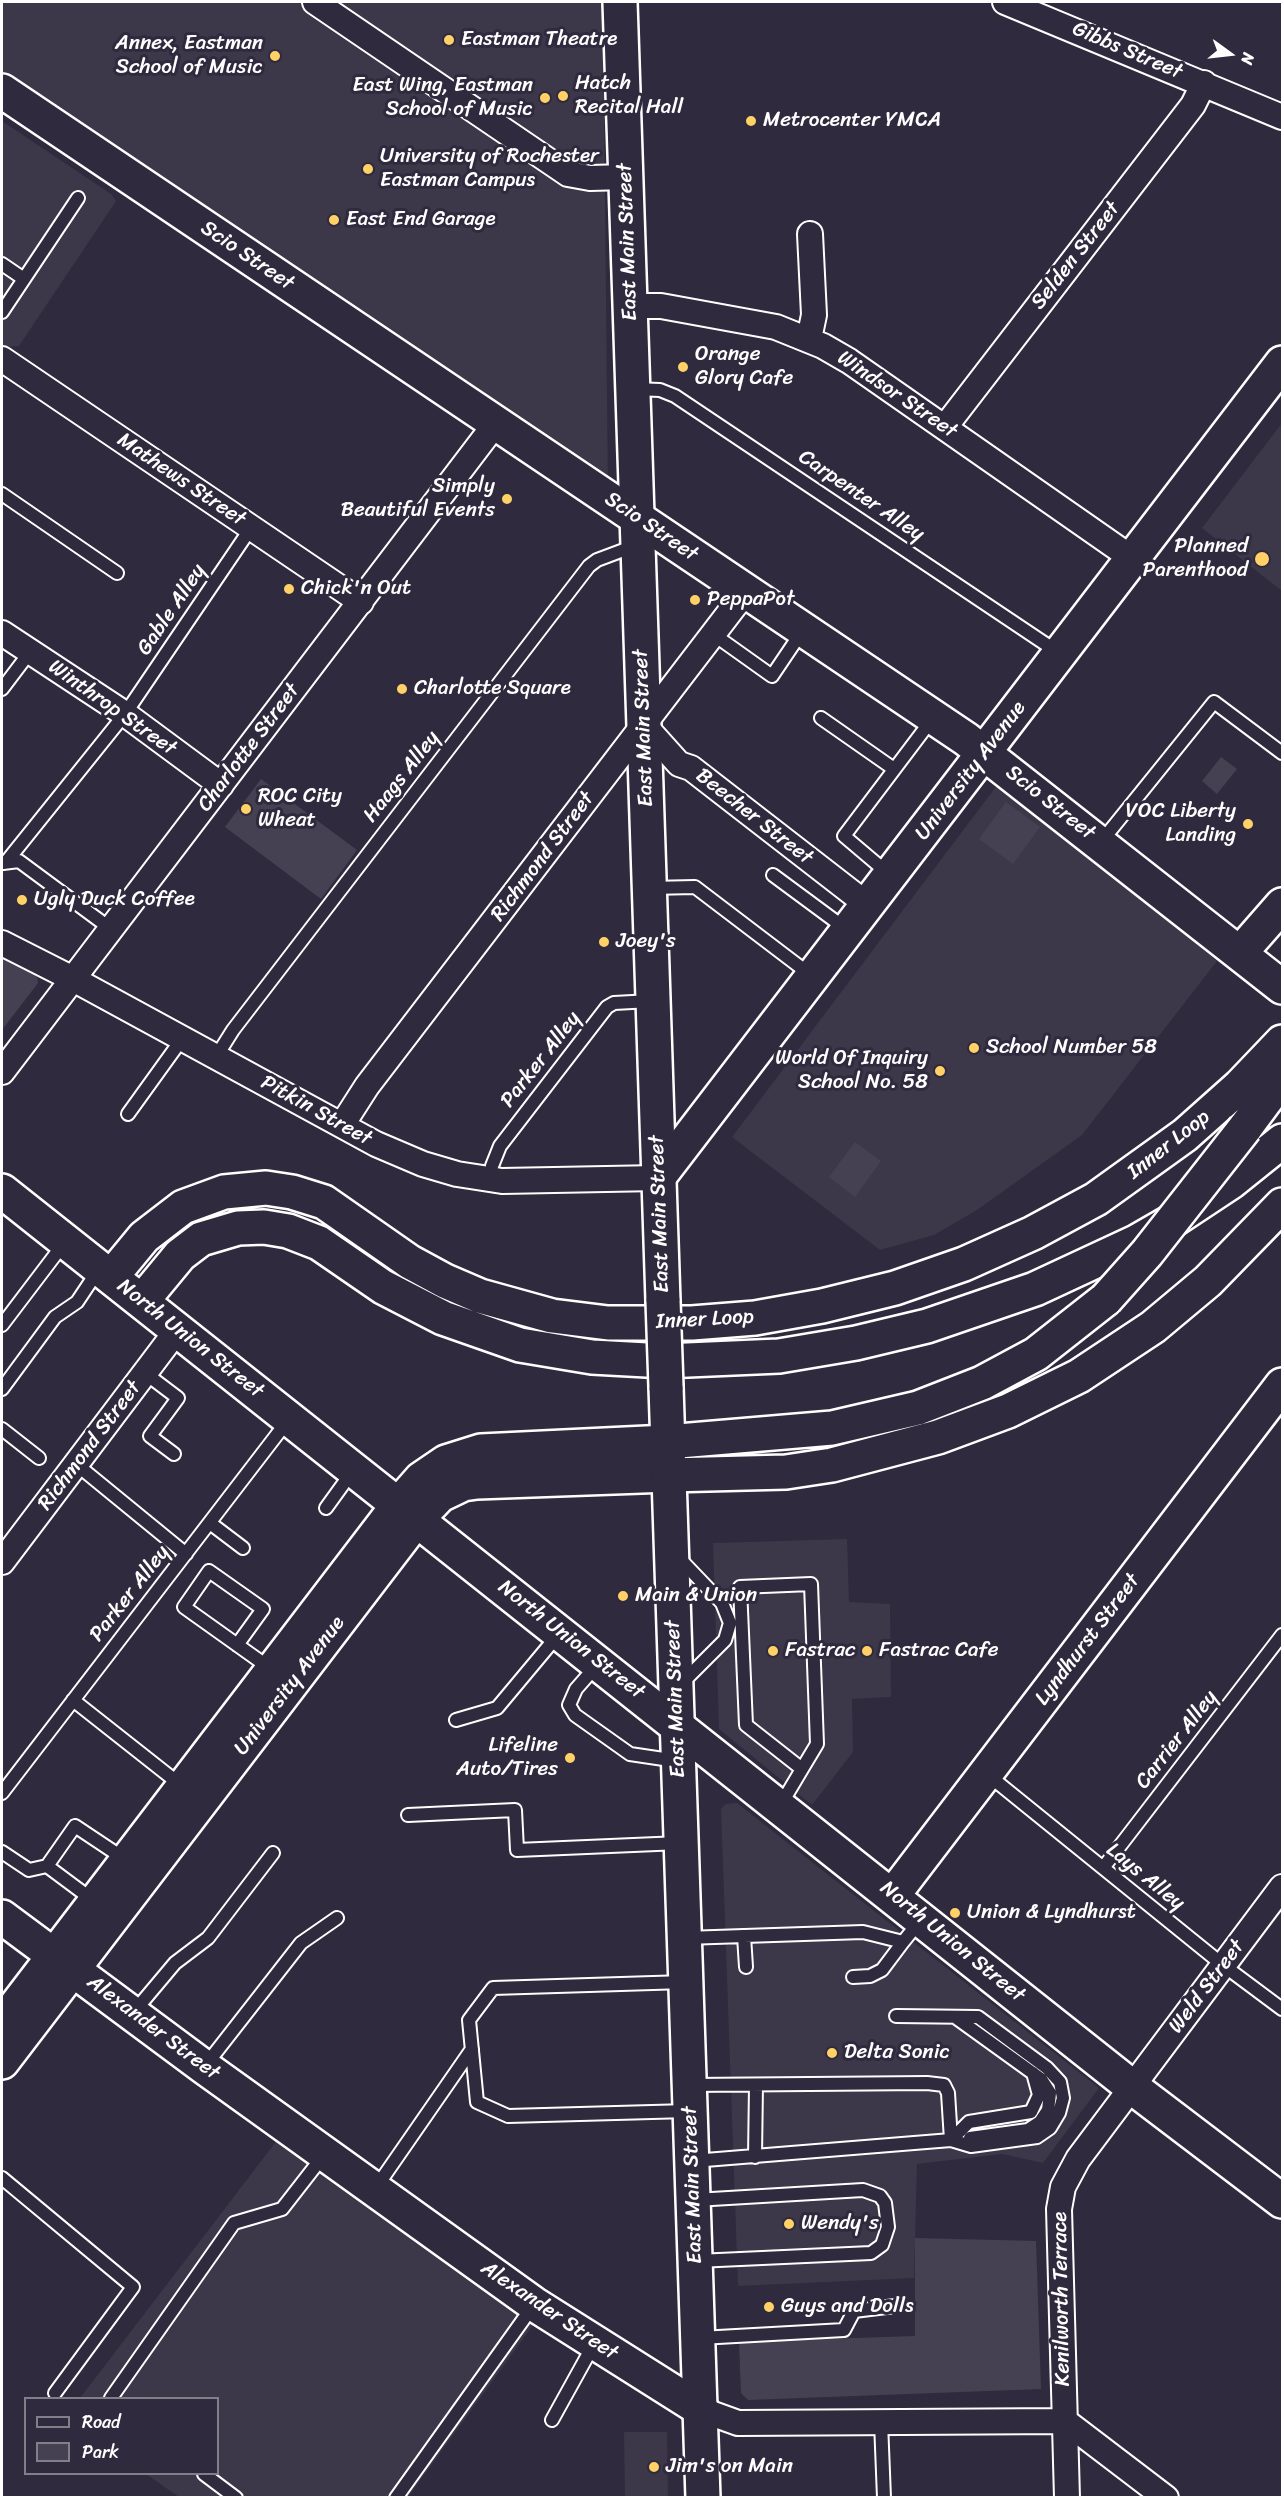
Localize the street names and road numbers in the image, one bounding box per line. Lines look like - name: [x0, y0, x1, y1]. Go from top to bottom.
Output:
- street label: Gibbs Street: [1068, 17, 1186, 85]
- street label: East Main Street: [613, 163, 643, 321]
- street label: Selden Street: [1026, 197, 1126, 315]
- street label: Scio Street: [196, 216, 298, 296]
- street label: Windsor Street: [832, 346, 962, 444]
- street label: Mathews Street: [112, 428, 250, 532]
- street label: Carpenter Alley: [793, 445, 929, 547]
- street label: Scio Street: [600, 487, 702, 567]
- street label: Gable Alley: [132, 560, 212, 660]
- street label: East Main Street: [629, 649, 659, 807]
- street label: Winthrop Street: [43, 655, 181, 761]
- street label: Charlotte Street: [193, 679, 305, 817]
- street label: University Avenue: [910, 696, 1032, 846]
- street label: Haags Alley: [359, 726, 445, 828]
- street label: Scio Street: [1000, 760, 1100, 846]
- street label: Beecher Street: [690, 764, 818, 870]
- street label: Richmond Street: [486, 787, 600, 927]
- street label: Parker Alley: [496, 1007, 586, 1113]
- street label: Pitkin Street: [256, 1070, 376, 1152]
- street label: Inner Loop: [1123, 1105, 1215, 1185]
- street label: East Main Street: [645, 1135, 675, 1293]
- street label: North Union Street: [112, 1274, 268, 1404]
- street label: Inner Loop: [655, 1305, 755, 1335]
- street label: Richmond Street: [33, 1376, 147, 1516]
- street label: Parker Alley: [85, 1541, 175, 1647]
- street label: Lyndhurst Street: [1030, 1569, 1146, 1711]
- street label: North Union Street: [493, 1575, 649, 1705]
- street label: University Avenue: [229, 1611, 351, 1761]
- street label: East Main Street: [661, 1620, 691, 1778]
- street label: Carrier Alley: [1131, 1686, 1223, 1794]
- street label: Lays Alley: [1101, 1838, 1189, 1916]
- street label: North Union Street: [875, 1876, 1029, 2008]
- street label: Weld Street: [1164, 1935, 1250, 2039]
- street label: Alexander Street: [82, 1970, 224, 2086]
- street label: East Main Street: [678, 2106, 708, 2264]
- street label: Kenilworth Terrace: [1048, 2211, 1076, 2387]
- street label: Alexander Street: [476, 2256, 622, 2366]

